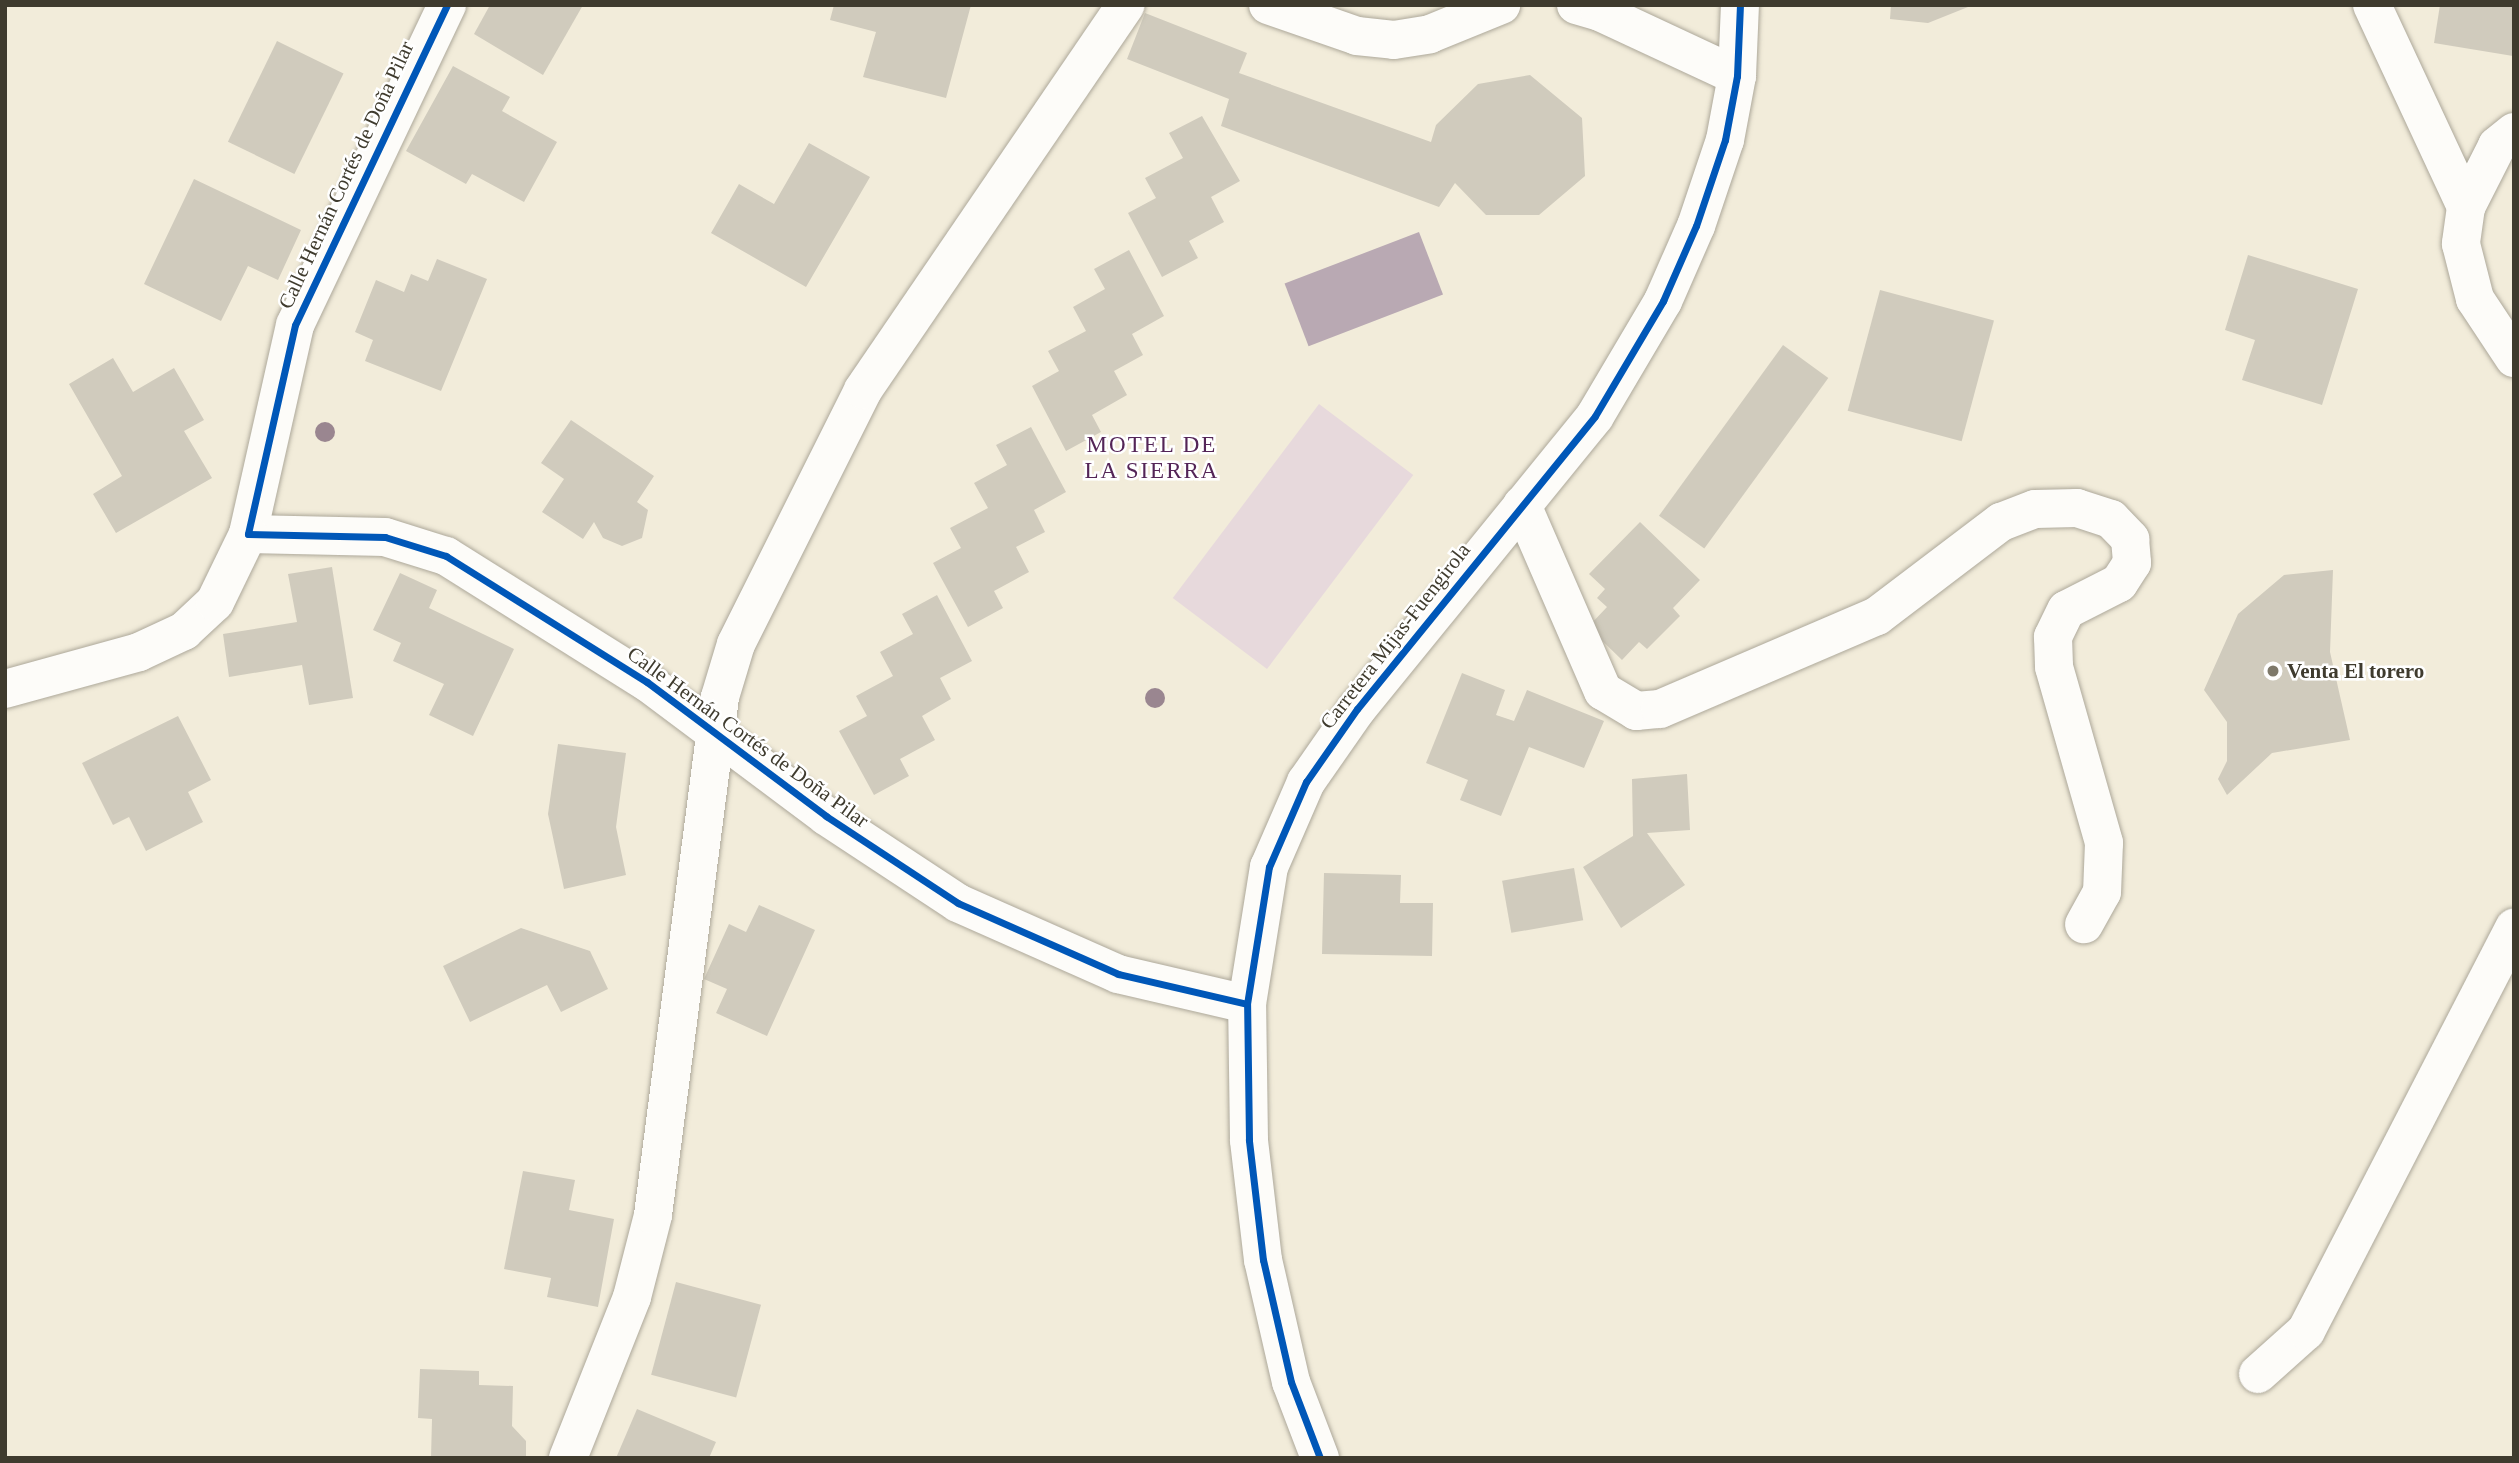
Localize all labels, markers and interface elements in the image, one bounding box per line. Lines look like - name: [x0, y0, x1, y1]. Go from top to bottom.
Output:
- street label: Calle Hernán Cortés de Doña Pilar: [273, 37, 419, 313]
- district label: MOTEL DE LA SIERRA: [1085, 431, 1219, 485]
- street label: Carretera Mijas-Fuengirola: [1315, 538, 1475, 734]
- street label: Calle Hernán Cortés de Doña Pilar: [622, 641, 874, 833]
- place label: Venta El torero: [2287, 658, 2424, 684]
- marker: Venta El torero: [2265, 663, 2281, 679]

